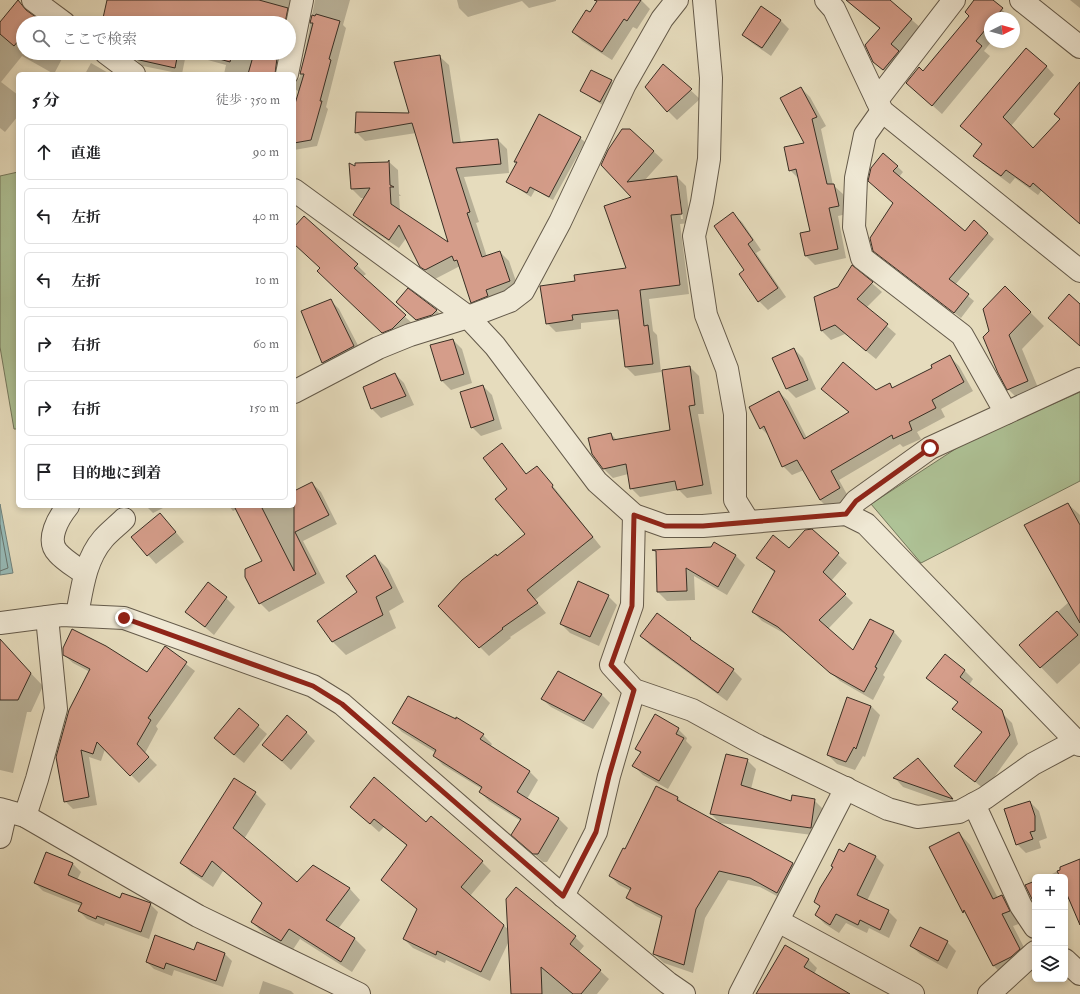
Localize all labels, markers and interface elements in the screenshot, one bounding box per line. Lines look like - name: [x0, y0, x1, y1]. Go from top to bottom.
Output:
- north arrow: [984, 12, 1020, 48]
- search box: [16, 16, 296, 60]
- icon: search: [30, 27, 52, 49]
- text: ここで検索: [62, 30, 137, 49]
- text: 5 分: [32, 90, 60, 111]
- text: 徒歩 · 350 m: [216, 92, 280, 108]
- icon: ahead: [33, 141, 55, 163]
- text: 直進: [71, 144, 101, 163]
- text: 90 m: [253, 144, 279, 160]
- icon: left: [33, 205, 55, 227]
- text: 左折: [71, 208, 101, 227]
- text: 40 m: [253, 208, 279, 224]
- icon: left: [33, 269, 55, 291]
- text: 左折: [71, 272, 101, 291]
- text: 10 m: [255, 272, 279, 288]
- icon: right: [33, 333, 55, 355]
- text: 右折: [71, 336, 101, 355]
- text: 60 m: [253, 336, 279, 352]
- icon: right: [33, 397, 55, 419]
- text: 右折: [71, 400, 101, 419]
- text: 150 m: [249, 400, 279, 416]
- route start: [921, 439, 939, 457]
- icon: arrive: [33, 461, 55, 483]
- text: 目的地に到着: [71, 464, 161, 483]
- route end: [115, 609, 133, 627]
- map controls: [1032, 874, 1068, 982]
- button: +: [1032, 874, 1068, 910]
- button: −: [1032, 910, 1068, 946]
- button: layers: [1032, 946, 1068, 982]

